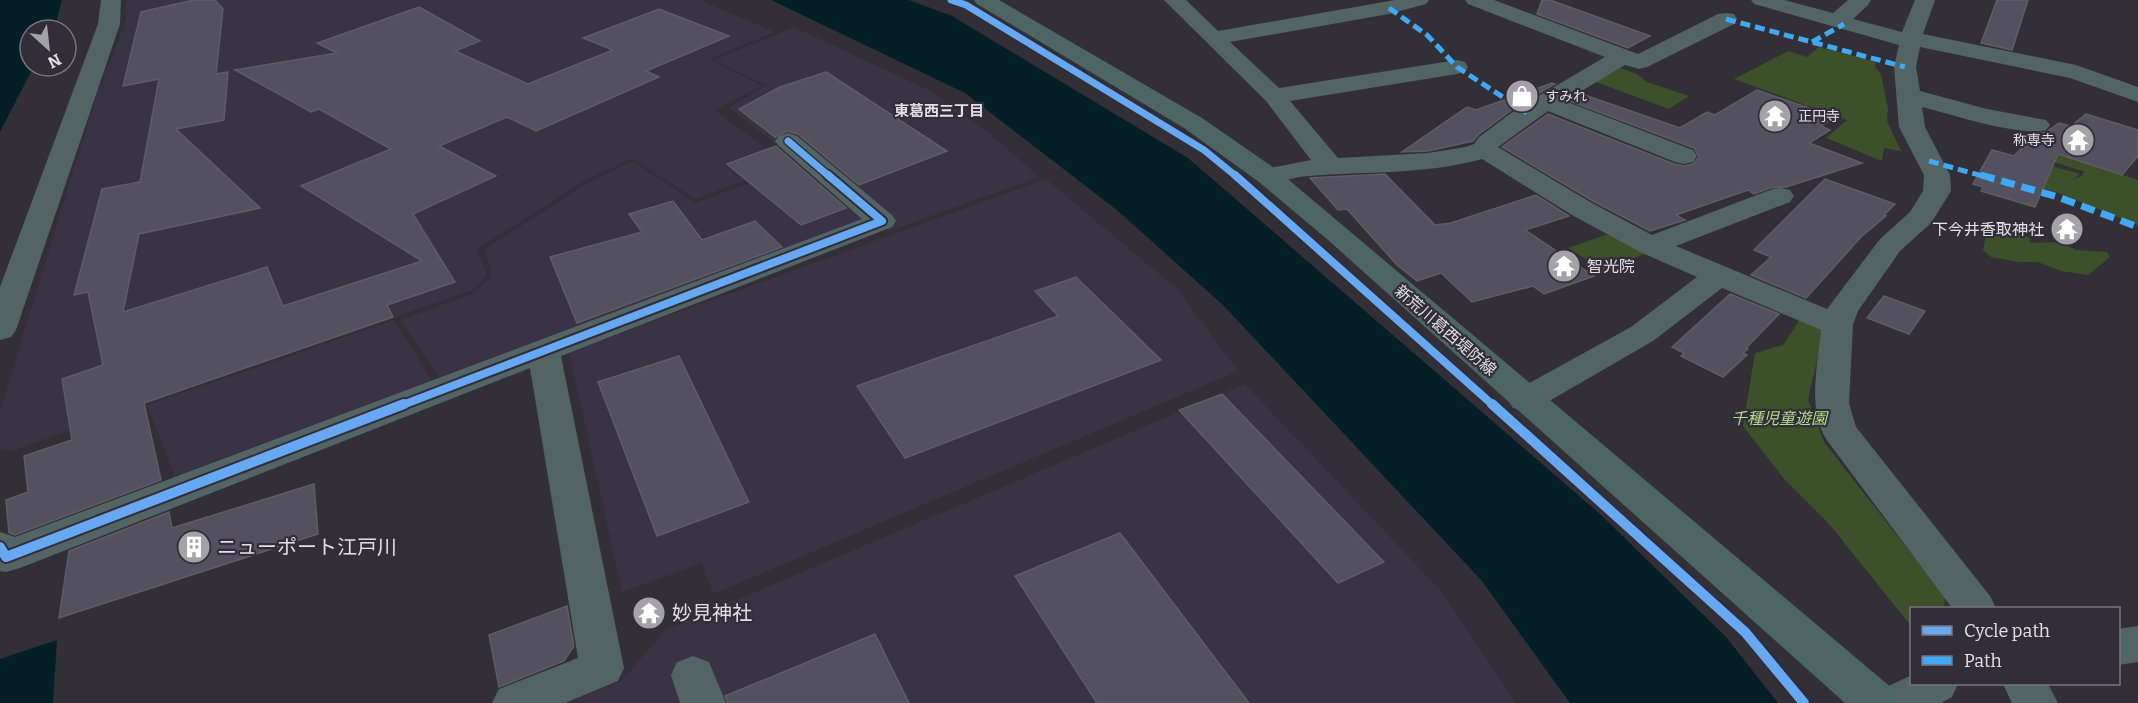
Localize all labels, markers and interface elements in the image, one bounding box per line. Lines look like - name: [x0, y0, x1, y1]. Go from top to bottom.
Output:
- north arrow: [18, 18, 78, 78]
- text: N: [45, 50, 64, 72]
- shop icon: すみれ: [1504, 78, 1540, 114]
- place label: すみれ: [1545, 88, 1587, 105]
- temple icon: 正円寺: [1757, 98, 1793, 134]
- district label: 東葛西三丁目: [894, 102, 984, 120]
- place label: 正円寺: [1798, 108, 1840, 125]
- temple icon: 称専寺: [2060, 122, 2096, 158]
- place label: 称専寺: [2013, 132, 2055, 149]
- temple icon: 下今井香取神社: [2049, 211, 2085, 247]
- place label: 下今井香取神社: [1932, 220, 2044, 239]
- temple icon: 智光院: [1546, 248, 1582, 284]
- place label: 智光院: [1587, 257, 1635, 276]
- street label: 新荒川葛西堤防線: [1391, 281, 1500, 380]
- park label: 千種児童遊園: [1731, 409, 1829, 428]
- building icon: ニューポート江戸川: [176, 529, 212, 565]
- place label: ニューポート江戸川: [217, 535, 397, 559]
- temple icon: 妙見神社: [631, 595, 667, 631]
- place label: 妙見神社: [672, 601, 752, 625]
- legend: [1910, 607, 2120, 685]
- text: Cycle path: [1964, 620, 2050, 642]
- text: Path: [1964, 650, 2002, 672]

